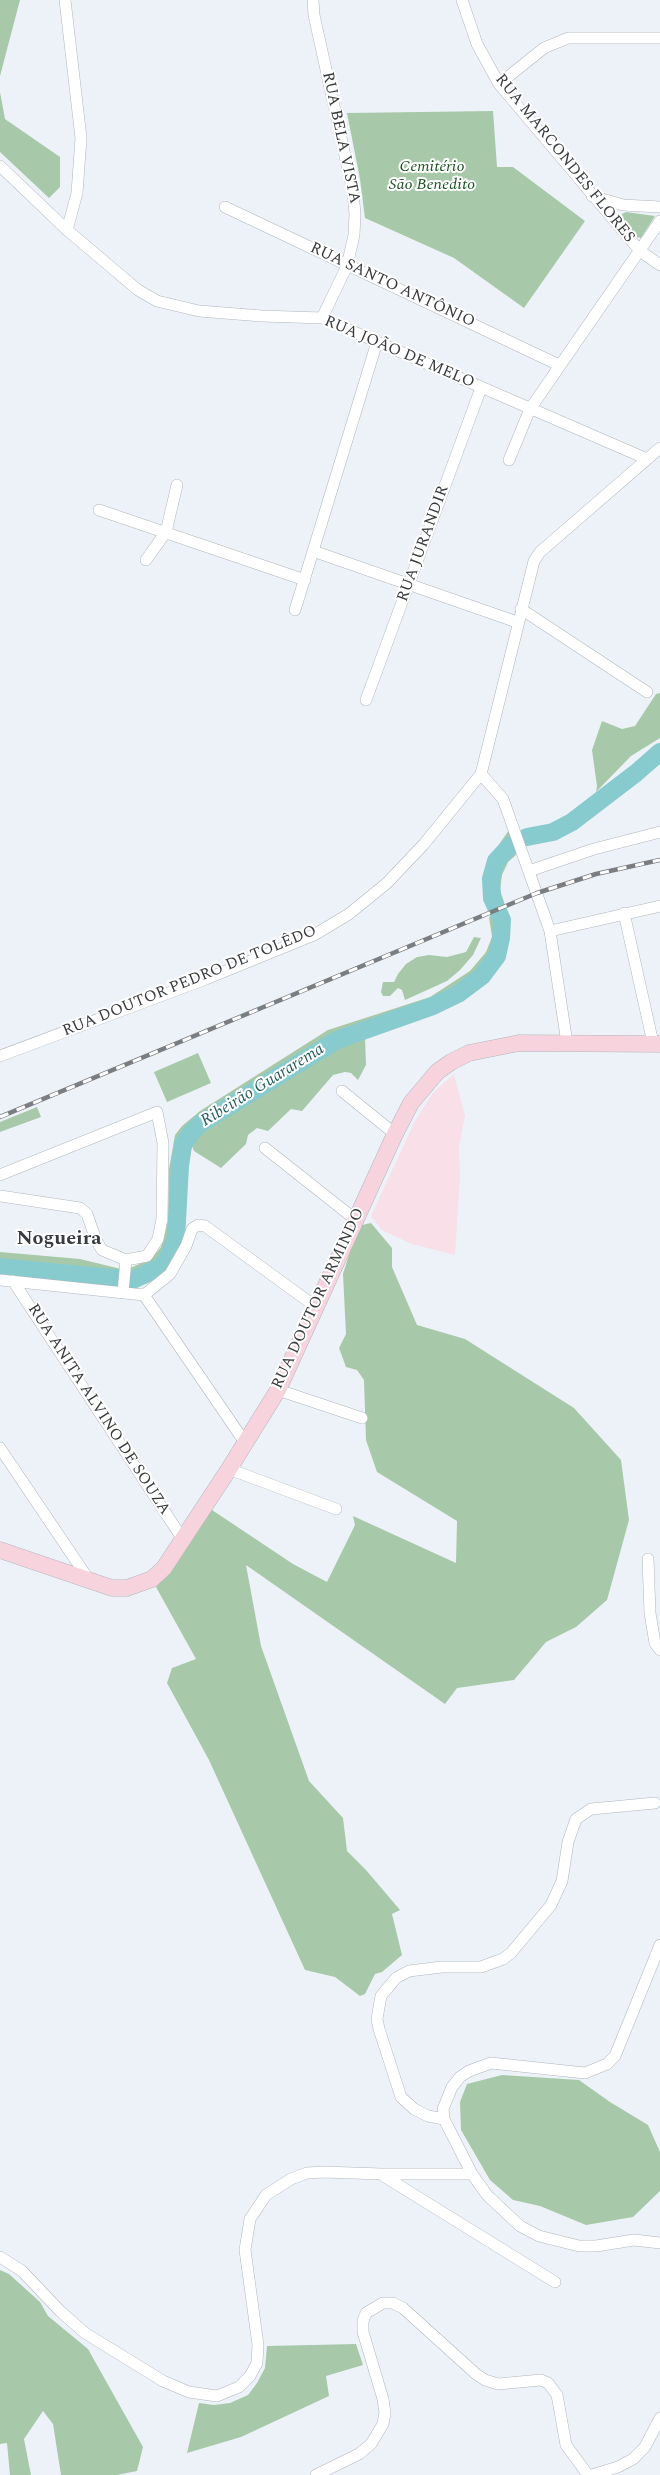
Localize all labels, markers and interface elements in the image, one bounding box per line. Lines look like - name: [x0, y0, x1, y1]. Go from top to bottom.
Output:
- street label: RUA BELA VISTA: [317, 70, 363, 206]
- street label: RUA MARCONDES FLORES: [490, 71, 638, 247]
- park label: Cemitério São Benedito: [389, 158, 475, 196]
- street label: RUA SANTO ANTÔNIO: [307, 239, 477, 333]
- street label: RUA JOÃO DE MELO: [321, 313, 477, 393]
- street label: RUA JURANDIR: [394, 483, 454, 605]
- street label: RUA DOUTOR PEDRO DE TOLÊDO: [60, 922, 320, 1042]
- water label: Ribeirão Guararema: [198, 1040, 328, 1132]
- street label: RUA DOUTOR ARMINDO: [269, 1206, 369, 1392]
- district label: Nogueira: [16, 1228, 102, 1252]
- street label: RUA ANITA ALVINO DE SOUZA: [22, 1301, 174, 1519]

